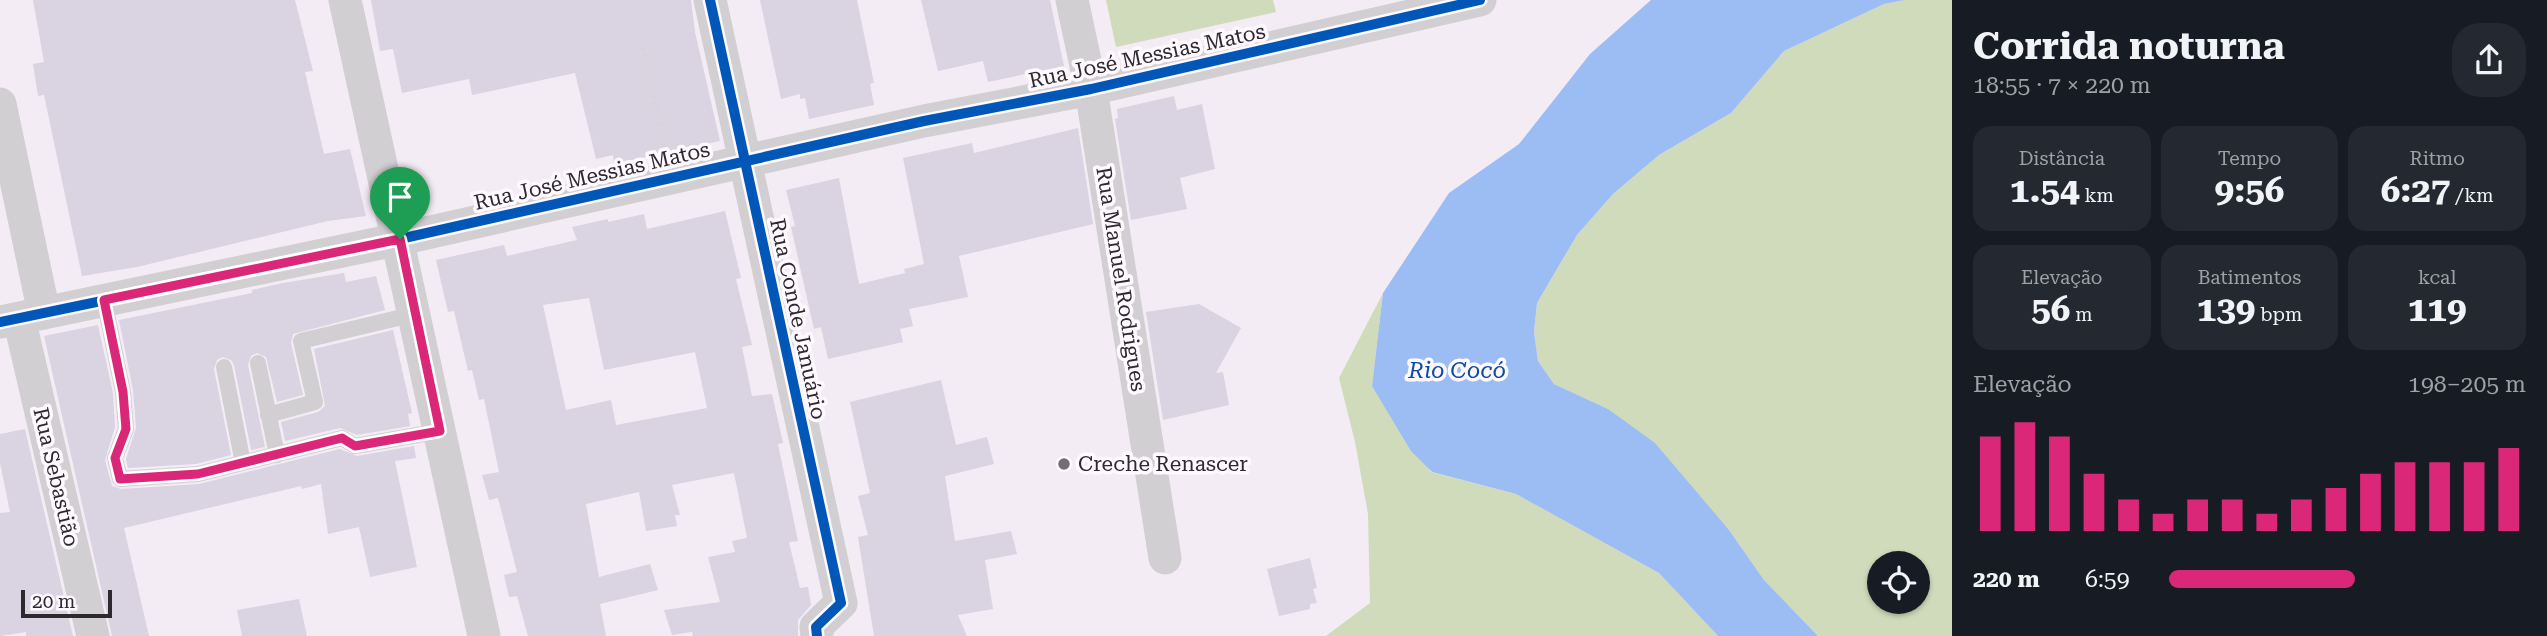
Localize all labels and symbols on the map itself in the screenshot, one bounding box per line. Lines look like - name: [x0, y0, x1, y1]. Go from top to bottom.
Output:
- street label: Rua José Messias Matos: [1027, 19, 1267, 93]
- street label: Rua José Messias Matos: [472, 137, 712, 215]
- street label: Rua Manuel Rodrigues: [1091, 165, 1151, 393]
- pin: [370, 167, 430, 239]
- street label: Rua Conde Januário: [765, 216, 831, 422]
- water label: Rio Cocó: [1407, 357, 1506, 384]
- street label: Rua Sebastião: [28, 405, 84, 549]
- place label: Creche Renascer: [1078, 452, 1248, 476]
- marker: Creche Renascer: [1056, 456, 1072, 472]
- scale bar: [21, 587, 112, 619]

